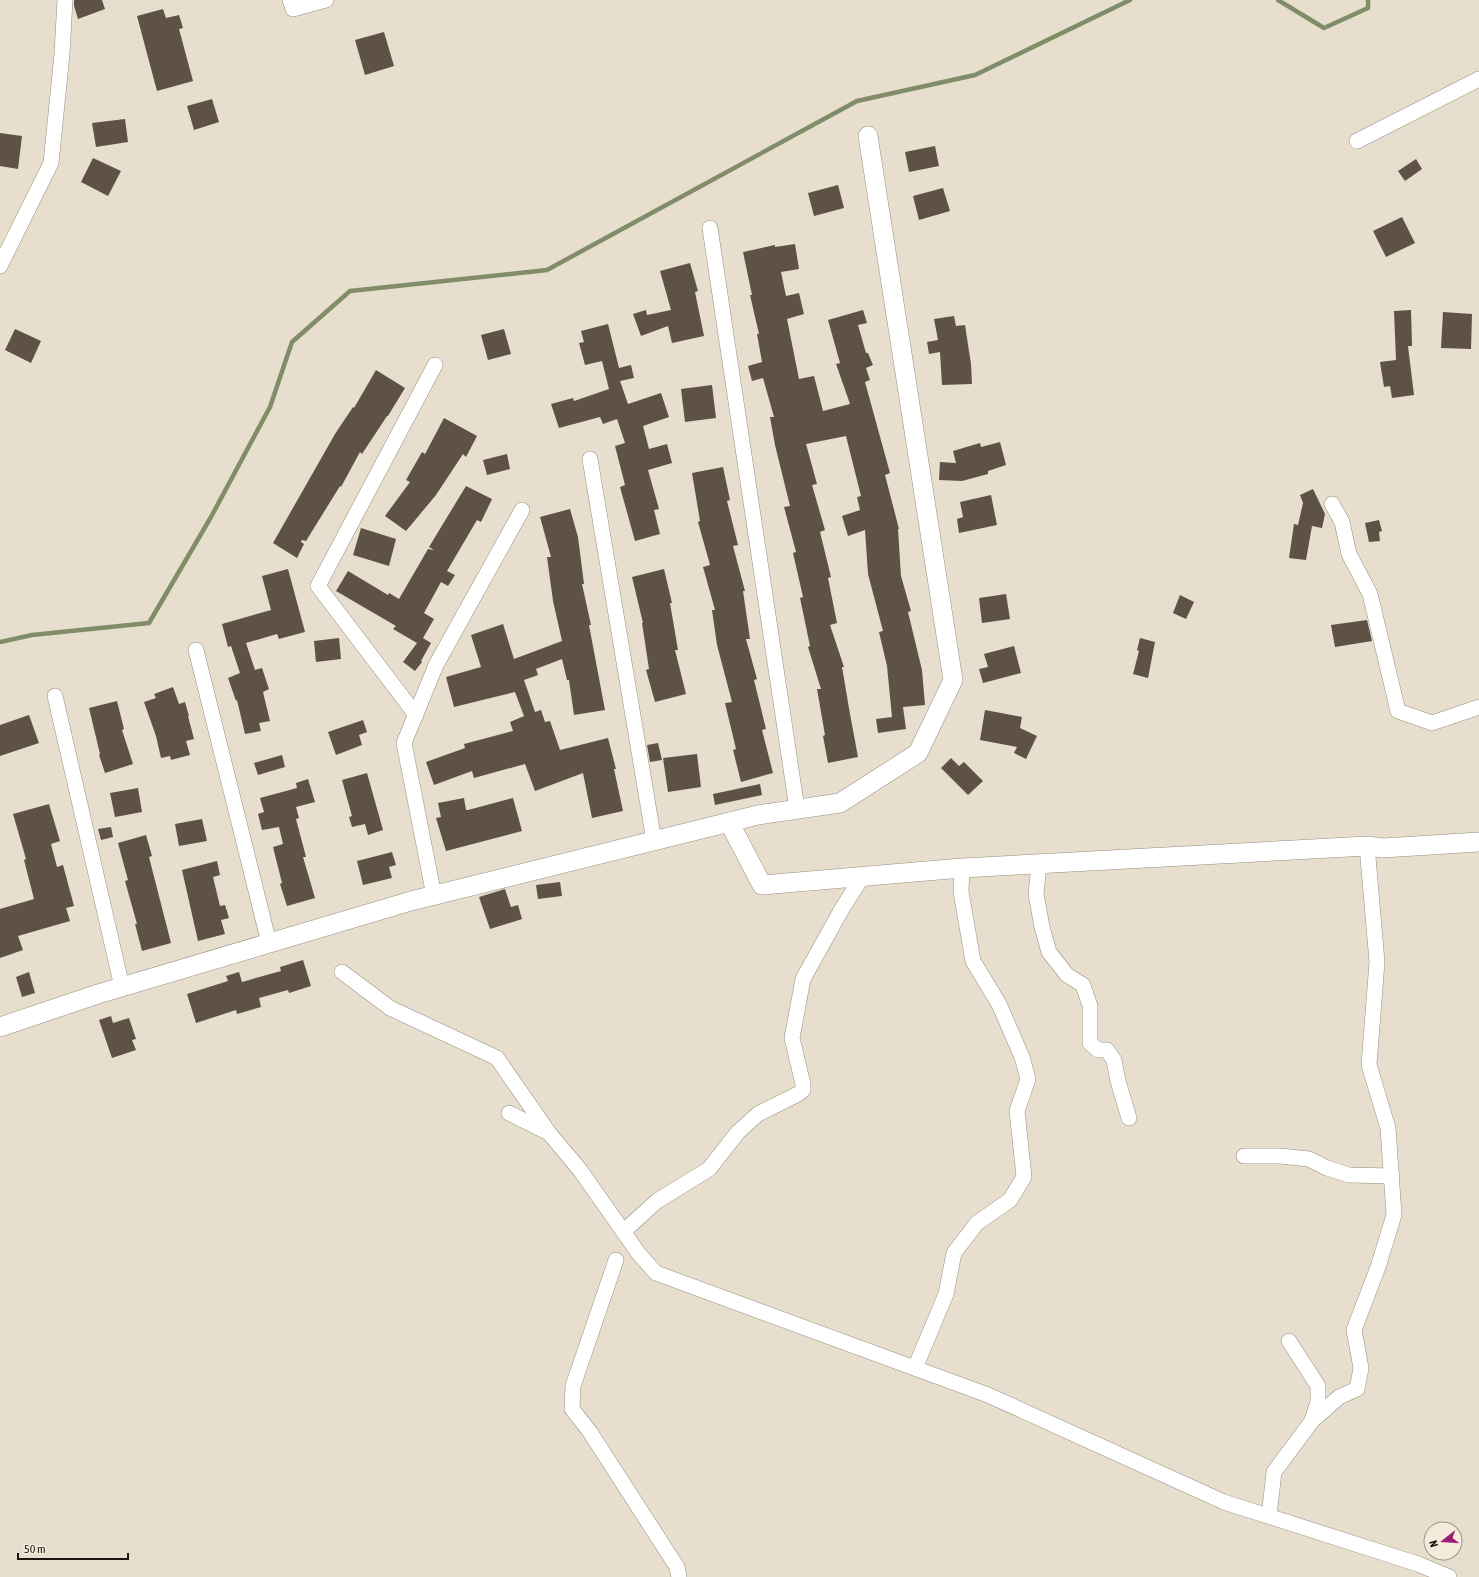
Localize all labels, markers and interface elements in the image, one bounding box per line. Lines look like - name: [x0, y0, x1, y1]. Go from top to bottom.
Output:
- north arrow: [1423, 1521, 1463, 1561]
- scale bar: [18, 1535, 128, 1561]
- text: N: [1427, 1539, 1440, 1549]
- text: 50 m: [24, 1542, 46, 1556]

